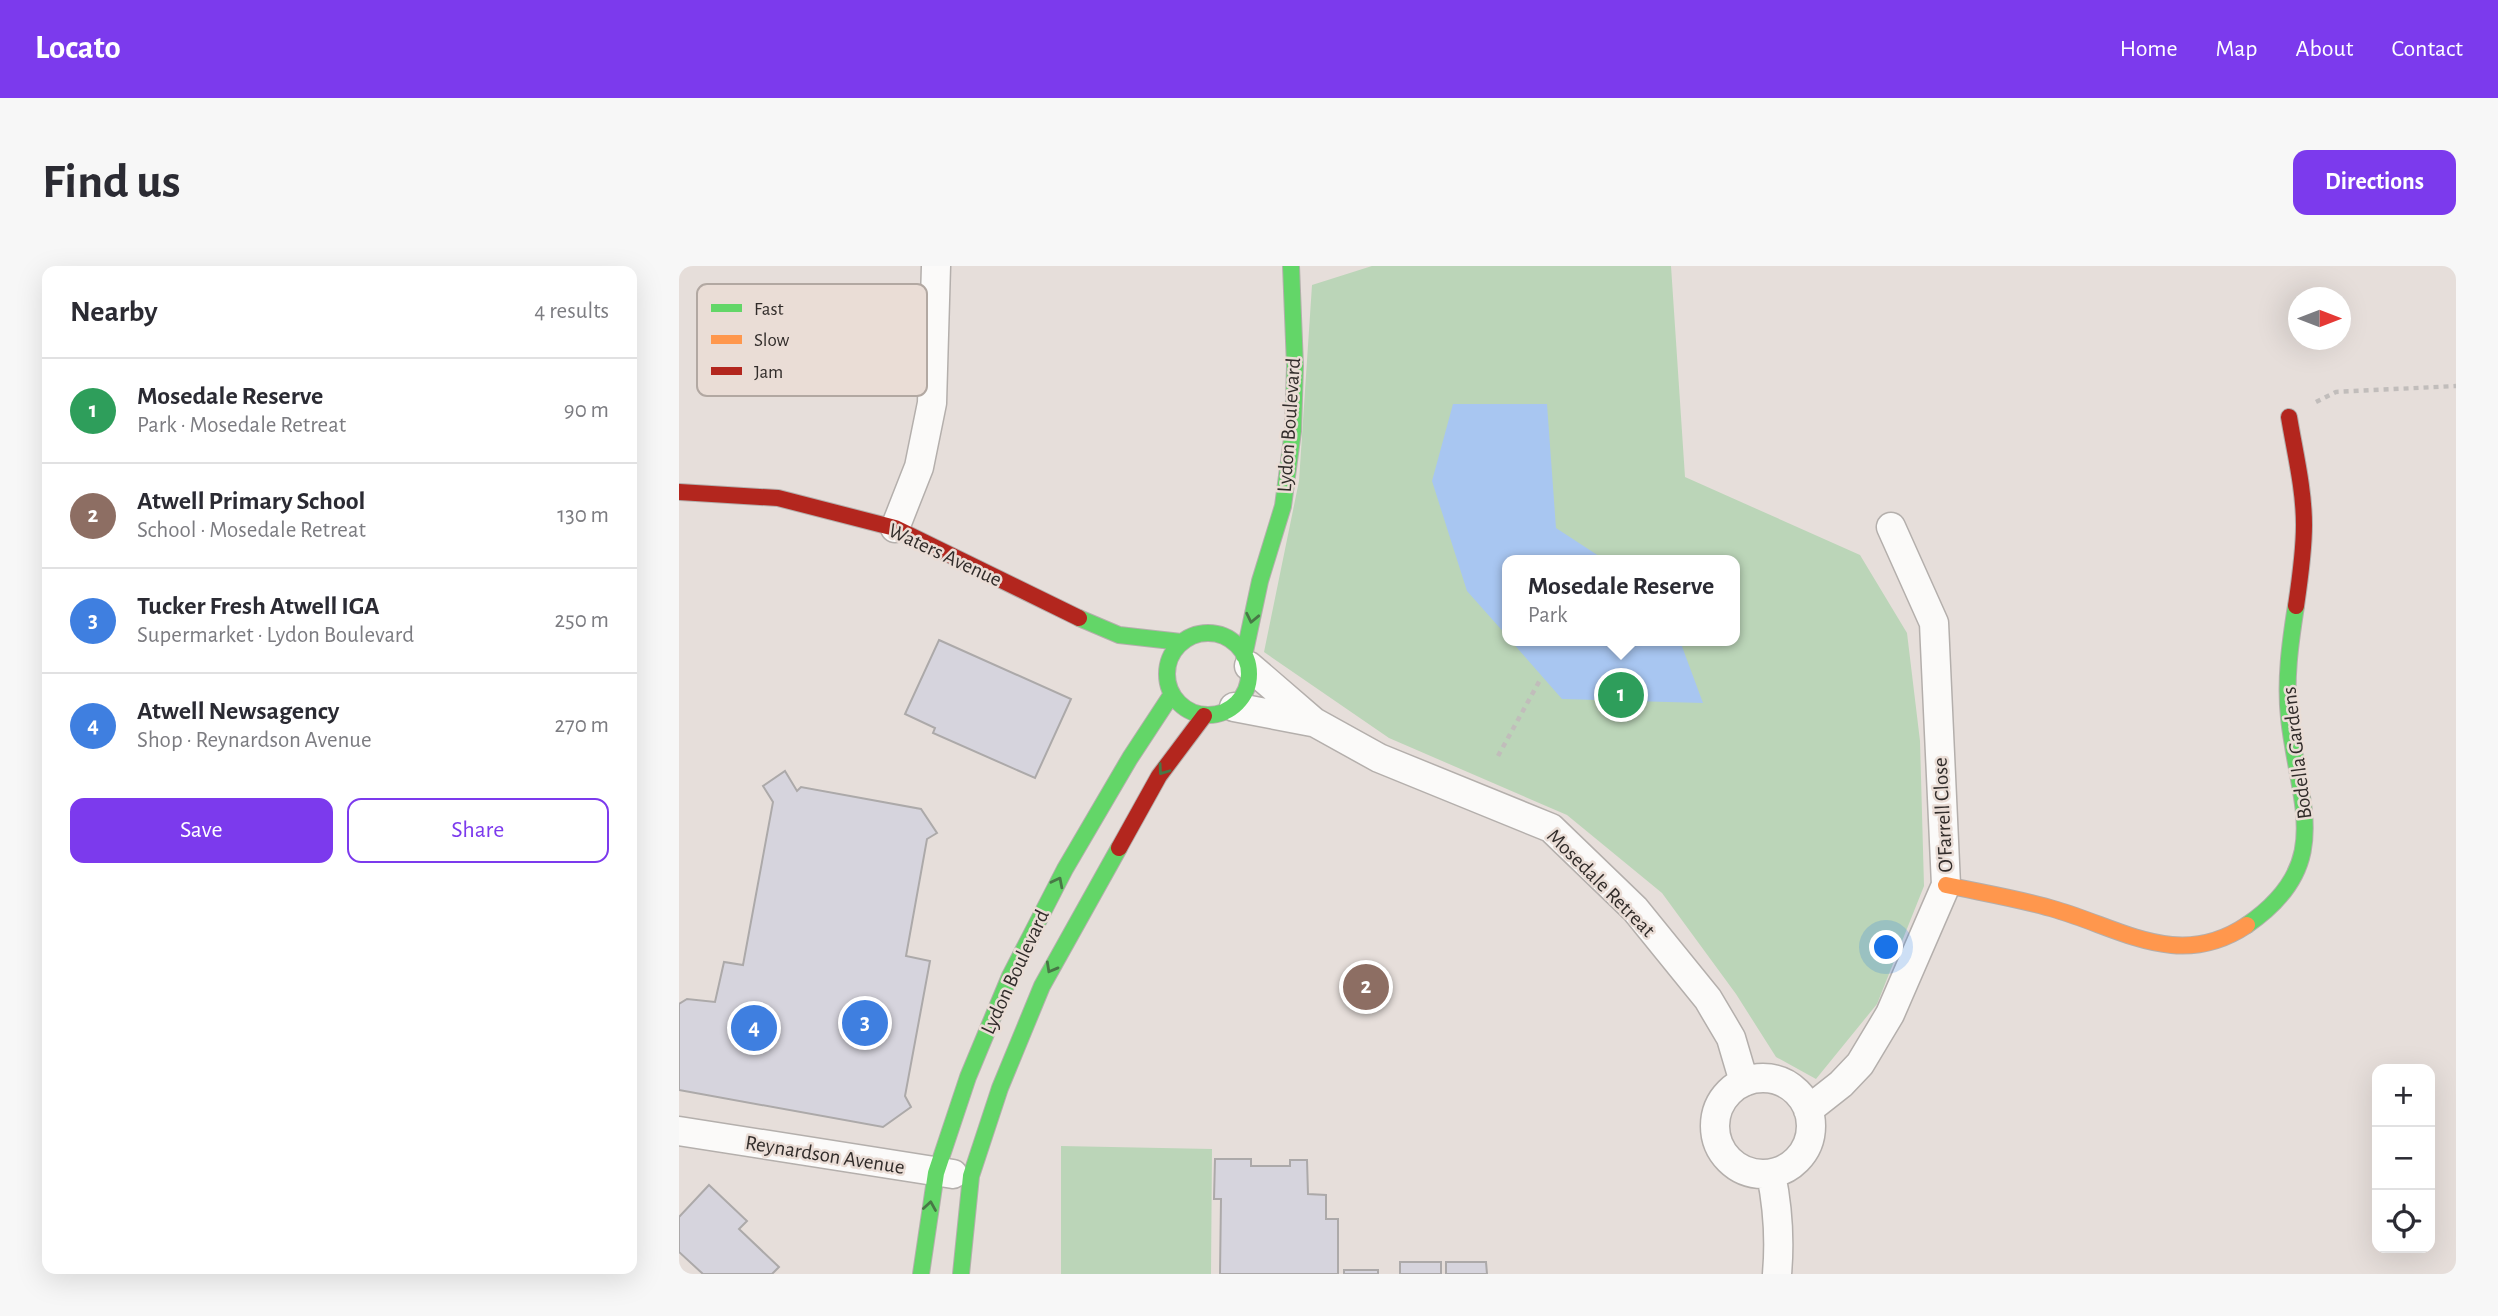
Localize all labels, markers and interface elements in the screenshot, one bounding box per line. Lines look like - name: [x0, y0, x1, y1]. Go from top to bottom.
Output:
- text: Locato: [35, 32, 121, 65]
- text: Home: [2120, 37, 2178, 61]
- text: Map: [2216, 37, 2258, 61]
- text: About: [2296, 37, 2353, 61]
- text: Contact: [2391, 37, 2463, 61]
- button: Directions: [2293, 150, 2456, 215]
- text: Find us: [42, 158, 181, 207]
- legend: [697, 284, 927, 396]
- north arrow: [2288, 287, 2351, 350]
- text: Nearby: [70, 297, 158, 327]
- text: 4 results: [534, 300, 609, 323]
- text: Fast: [754, 300, 784, 319]
- text: Slow: [754, 331, 790, 350]
- street label: Lydon Boulevard: [1274, 357, 1304, 493]
- text: Jam: [754, 363, 783, 382]
- text: Mosedale Reserve: [137, 383, 323, 409]
- text: 1: [89, 399, 97, 422]
- text: 90 m: [564, 399, 609, 422]
- text: Park · Mosedale Retreat: [137, 414, 346, 437]
- text: Atwell Primary School: [137, 488, 365, 514]
- text: 2: [88, 504, 98, 527]
- text: 130 m: [557, 504, 609, 527]
- text: School · Mosedale Retreat: [137, 519, 366, 542]
- street label: Waters Avenue: [885, 520, 1005, 590]
- popup: [1502, 555, 1740, 646]
- text: Mosedale Reserve: [1528, 573, 1714, 599]
- text: Tucker Fresh Atwell IGA: [137, 593, 380, 619]
- text: Park: [1528, 604, 1568, 627]
- text: 3: [88, 609, 98, 632]
- text: 250 m: [555, 609, 609, 632]
- one-way arrow: [1246, 612, 1261, 624]
- text: Supermarket · Lydon Boulevard: [137, 624, 414, 647]
- pin: 1: [1598, 669, 1644, 721]
- street label: Bodella Gardens: [2278, 686, 2316, 820]
- text: Atwell Newsagency: [137, 698, 340, 724]
- text: 4: [87, 714, 99, 737]
- text: 270 m: [555, 714, 609, 737]
- text: Shop · Reynardson Avenue: [137, 729, 372, 752]
- street label: O'Farrell Close: [1929, 757, 1957, 873]
- one-way arrow: [1159, 763, 1172, 775]
- button: Save: [70, 798, 333, 863]
- button: Share: [347, 798, 609, 863]
- street label: Mosedale Retreat: [1543, 825, 1659, 941]
- one-way arrow: [1050, 877, 1063, 889]
- street label: Lydon Boulevard: [977, 906, 1053, 1038]
- your location: [1869, 930, 1903, 964]
- one-way arrow: [1046, 961, 1059, 973]
- pin: 2: [1343, 961, 1389, 1013]
- pin: 3: [842, 997, 888, 1049]
- pin: 4: [731, 1002, 777, 1054]
- map controls: [2372, 1064, 2435, 1253]
- button: +: [2372, 1064, 2435, 1127]
- button: −: [2372, 1127, 2435, 1190]
- street label: Reynardson Avenue: [744, 1132, 906, 1178]
- button: locate: [2372, 1190, 2435, 1253]
- one-way arrow: [922, 1200, 937, 1212]

